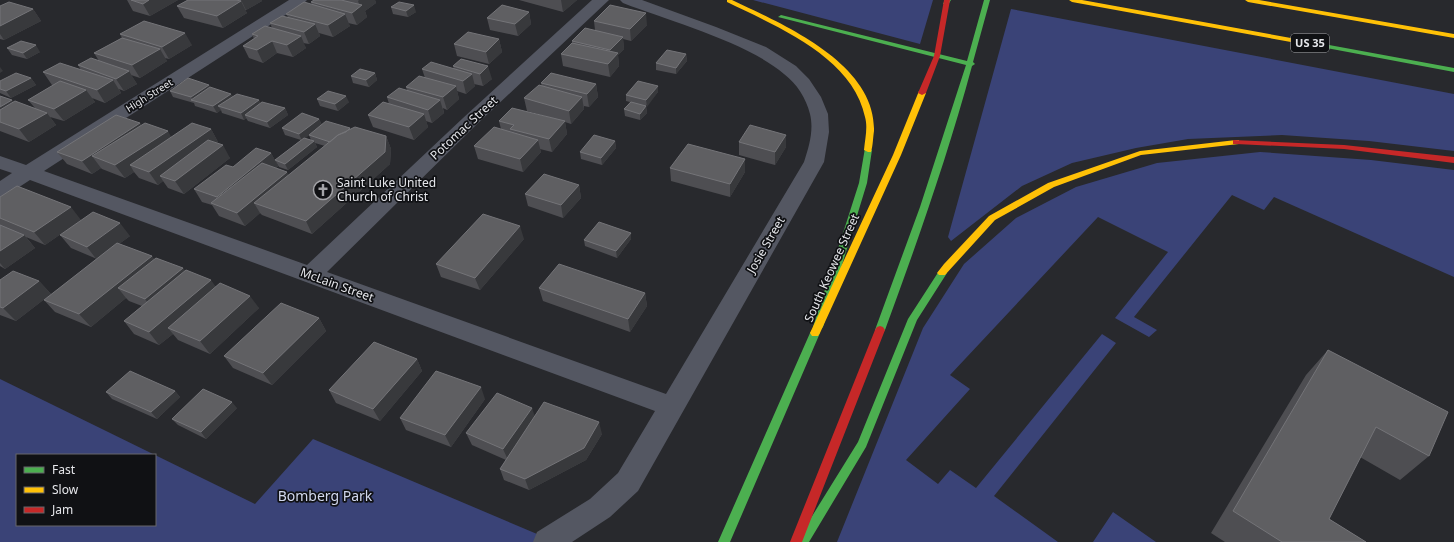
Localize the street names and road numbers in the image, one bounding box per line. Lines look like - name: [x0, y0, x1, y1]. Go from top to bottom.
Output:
- road number: US 35: [1291, 34, 1329, 52]
- street label: High Street: [123, 75, 175, 115]
- street label: Potomac Street: [426, 91, 502, 163]
- street label: South Keowee Street: [800, 210, 863, 325]
- street label: Josie Street: [742, 213, 789, 277]
- street label: McLain Street: [298, 263, 377, 306]

